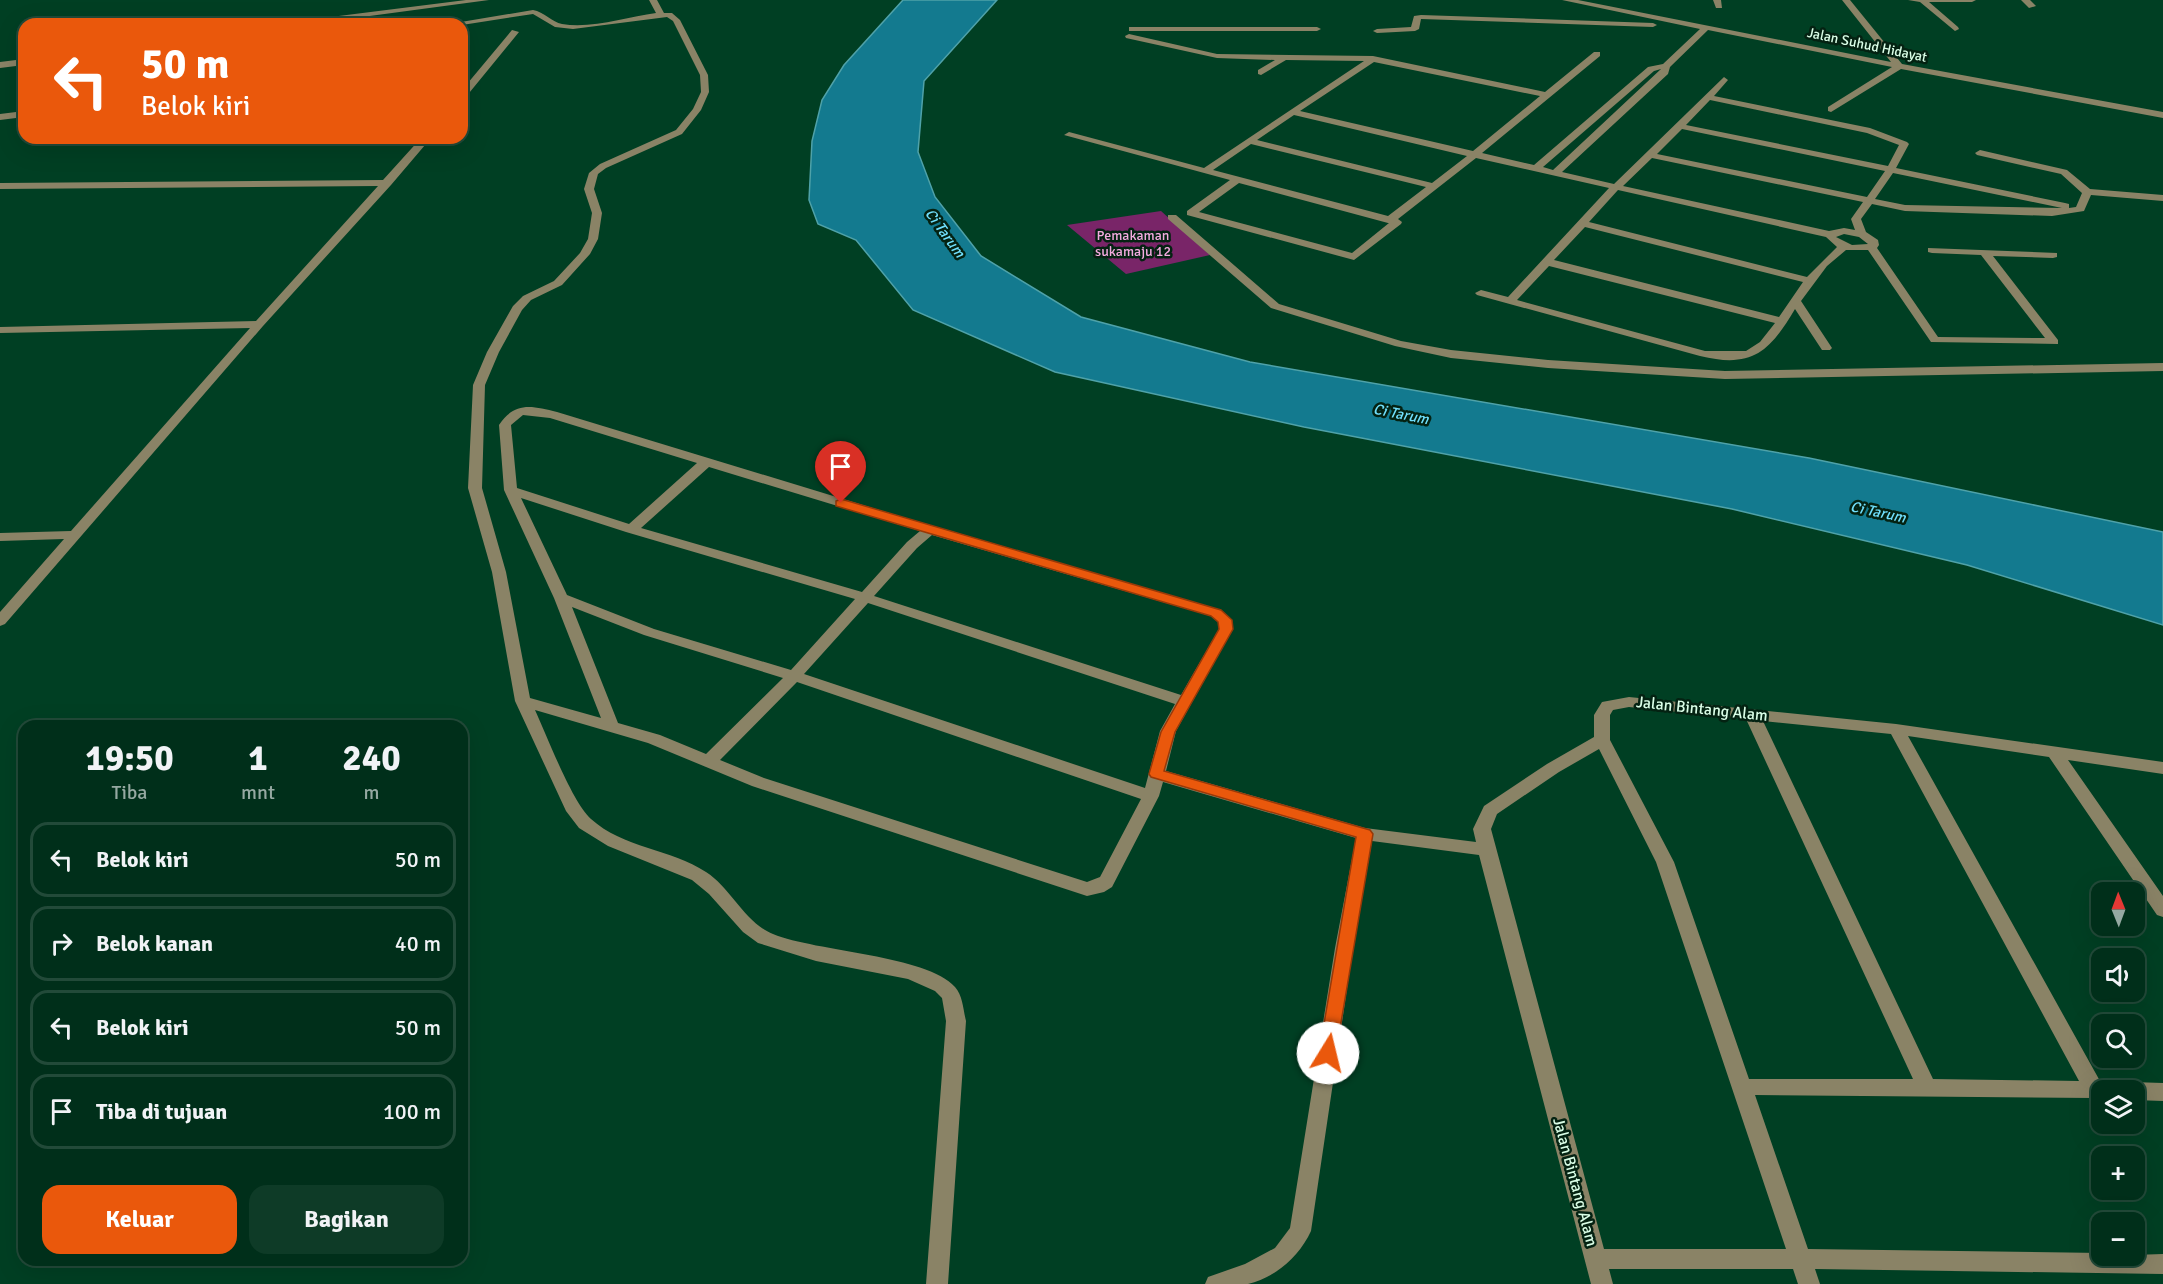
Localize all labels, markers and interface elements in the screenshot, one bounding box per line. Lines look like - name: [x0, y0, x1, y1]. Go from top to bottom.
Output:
- street label: Jalan Suhud Hidayat: [1806, 24, 1929, 66]
- text: 50 m: [141, 39, 230, 90]
- icon: left: [42, 42, 120, 120]
- text: Belok kiri: [141, 90, 250, 123]
- water label: Ci Tarum: [921, 205, 969, 262]
- park label: Pemakaman sukamaju 12: [1095, 227, 1171, 260]
- water label: Ci Tarum: [1372, 400, 1431, 428]
- pin: [815, 441, 866, 503]
- icon: arrive: [824, 450, 857, 483]
- water label: Ci Tarum: [1849, 497, 1908, 527]
- street label: Jalan Bintang Alam: [1635, 692, 1769, 726]
- text: 19:50: [85, 736, 174, 781]
- text: 1: [248, 736, 268, 781]
- text: 240: [342, 736, 401, 781]
- text: Tiba: [112, 780, 148, 805]
- text: mnt: [241, 780, 275, 805]
- text: m: [364, 780, 379, 805]
- icon: left: [45, 843, 78, 876]
- text: Belok kiri: [96, 846, 189, 873]
- text: 50 m: [395, 846, 441, 873]
- north arrow: [2091, 882, 2145, 936]
- map controls: [2091, 882, 2145, 1266]
- icon: right: [45, 927, 78, 960]
- text: Belok kanan: [96, 930, 213, 957]
- text: 40 m: [395, 930, 441, 957]
- button: sound: [2091, 948, 2145, 1002]
- icon: left: [45, 1011, 78, 1044]
- text: Belok kiri: [96, 1014, 189, 1041]
- text: 50 m: [395, 1014, 441, 1041]
- button: search: [2091, 1014, 2145, 1068]
- position arrow: [1296, 1021, 1360, 1085]
- button: layers: [2091, 1080, 2145, 1134]
- icon: arrive: [45, 1095, 78, 1128]
- text: Tiba di tujuan: [96, 1098, 227, 1125]
- text: 100 m: [383, 1098, 441, 1125]
- street label: Jalan Bintang Alam: [1548, 1116, 1602, 1248]
- button: +: [2091, 1146, 2145, 1200]
- button: Keluar: [42, 1185, 237, 1254]
- button: Bagikan: [249, 1185, 444, 1254]
- button: −: [2091, 1212, 2145, 1266]

